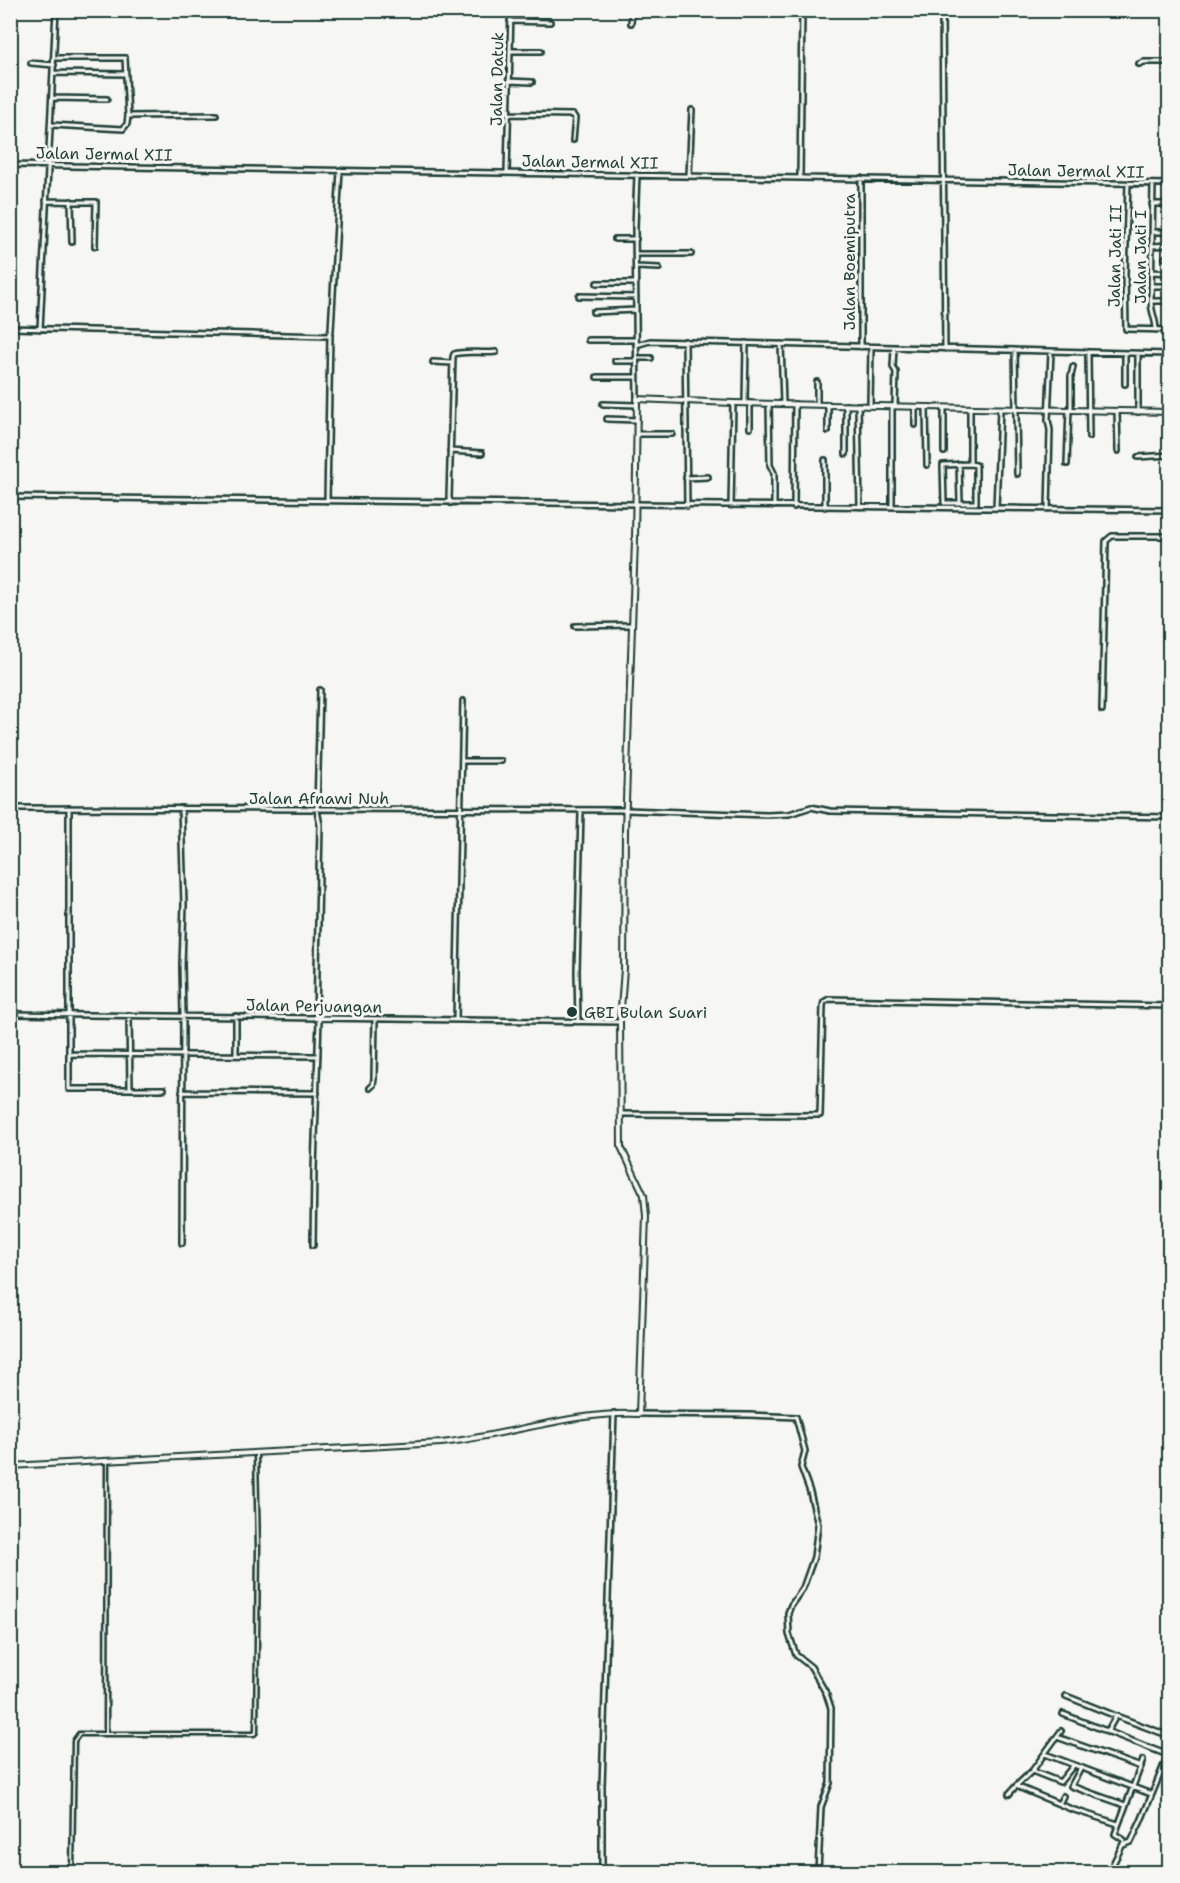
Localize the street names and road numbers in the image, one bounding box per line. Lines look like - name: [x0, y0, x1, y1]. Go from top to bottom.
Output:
- street label: Jalan Datuk: [486, 32, 508, 126]
- street label: Jalan Jermal XII: [35, 142, 173, 166]
- street label: Jalan Jermal XII: [521, 150, 659, 174]
- street label: Jalan Jermal XII: [1007, 159, 1145, 183]
- street label: Jalan Boemiputra: [839, 194, 860, 330]
- street label: Jalan Jati II: [1104, 204, 1126, 308]
- street label: Jalan Jati I: [1130, 210, 1151, 304]
- street label: Jalan Afnawi Nuh: [249, 788, 389, 809]
- street label: Jalan Perjuangan: [246, 994, 383, 1018]

